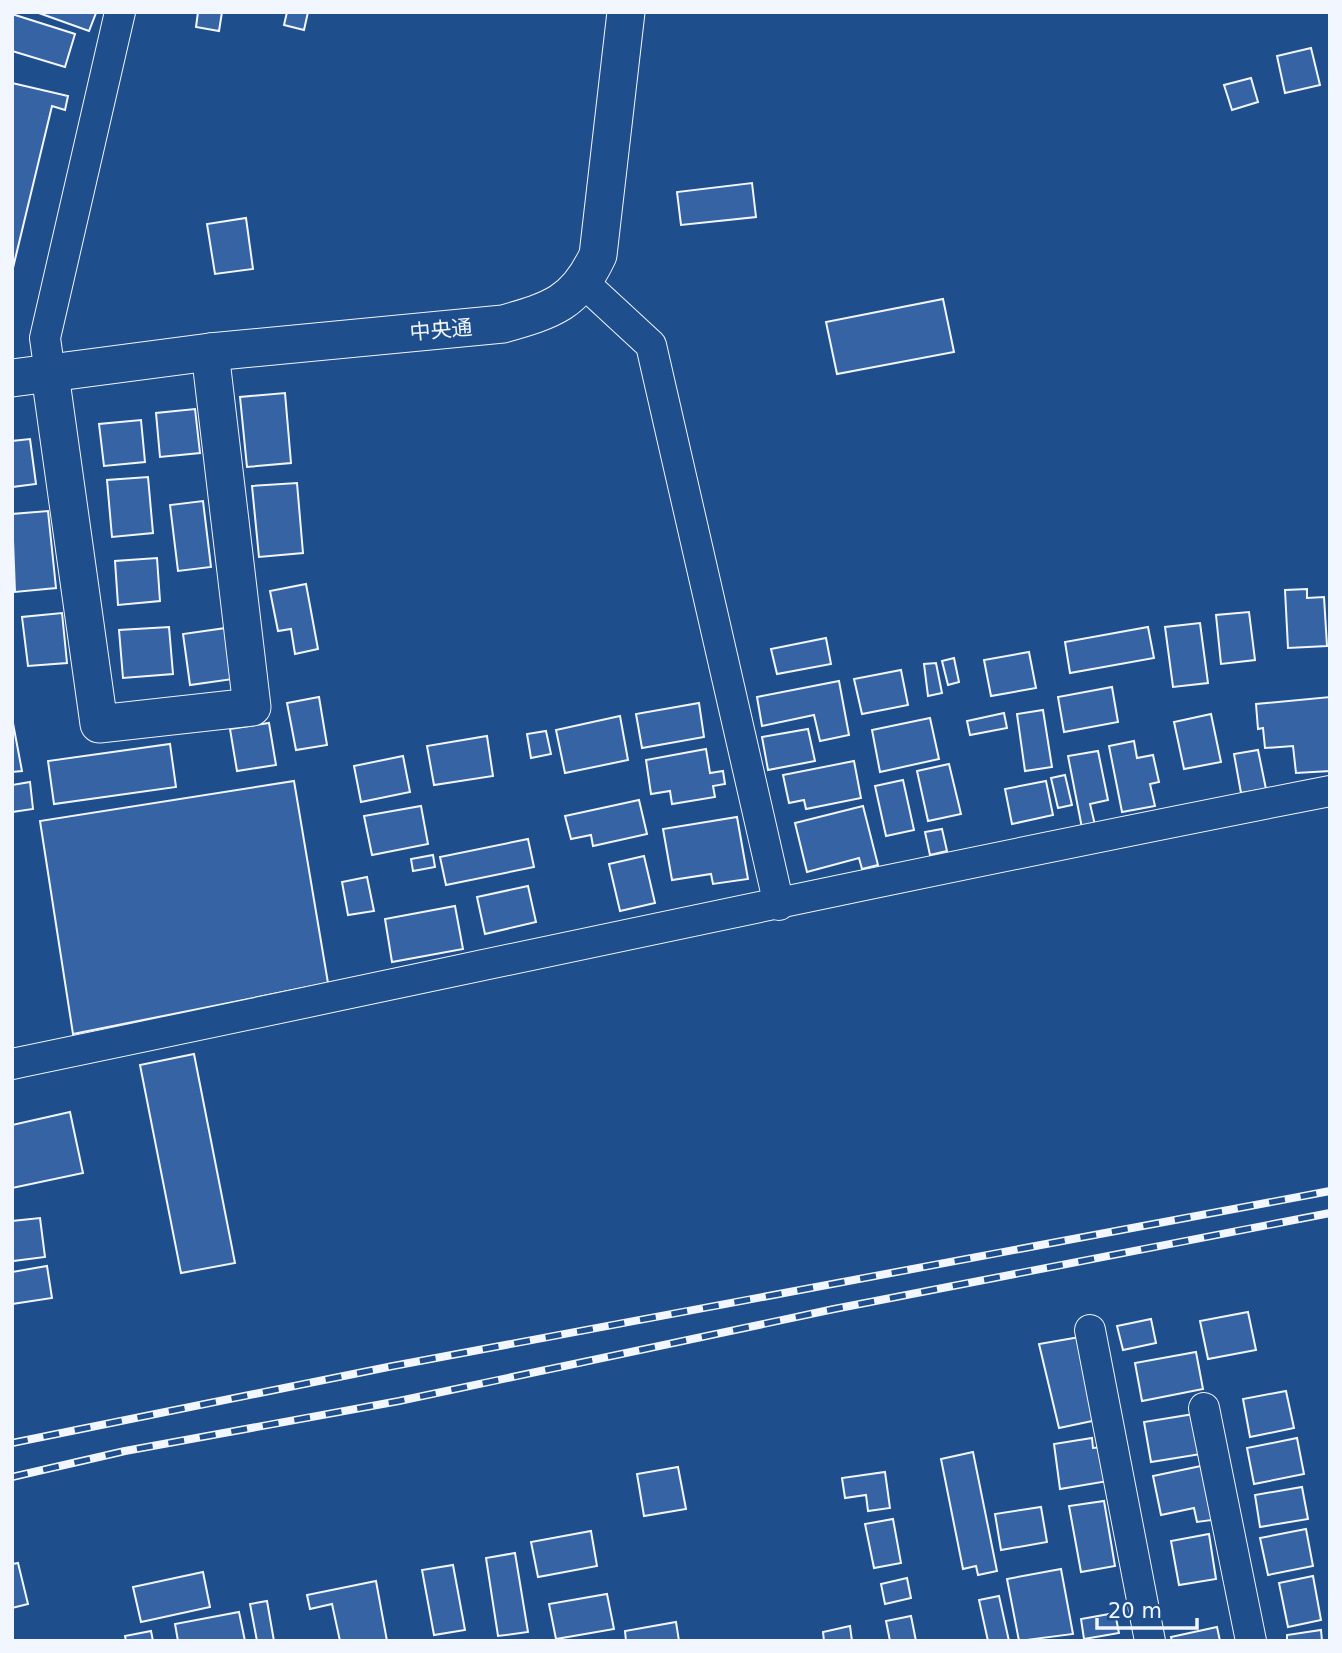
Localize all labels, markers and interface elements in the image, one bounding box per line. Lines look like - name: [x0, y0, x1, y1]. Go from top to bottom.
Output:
- street label: 中央通: [409, 315, 473, 345]
- scale bar: [1097, 1586, 1197, 1630]
- text: 20 m: [1108, 1599, 1162, 1623]

